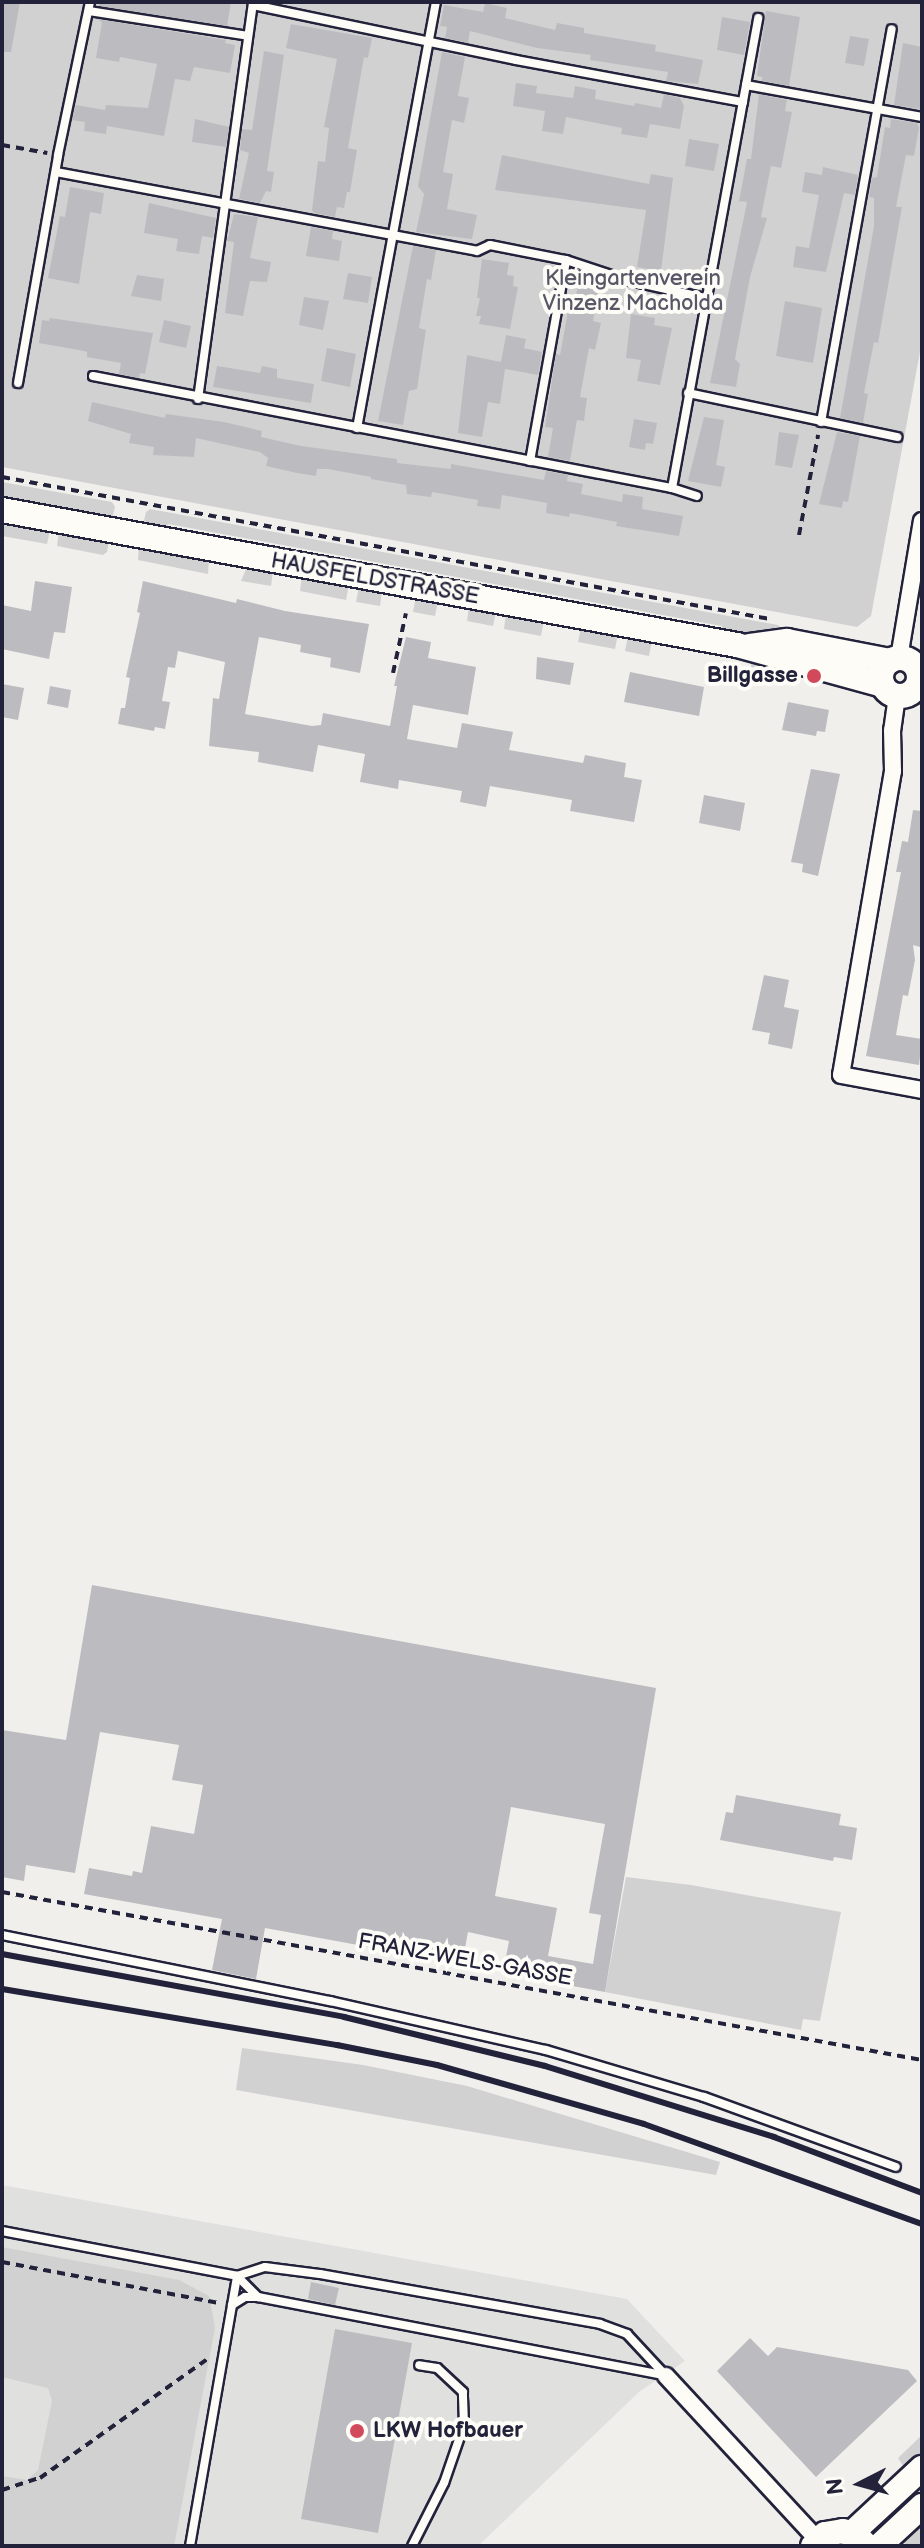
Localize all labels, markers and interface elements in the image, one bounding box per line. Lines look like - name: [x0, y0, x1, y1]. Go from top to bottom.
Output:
- park label: Kleingartenverein Vinzenz Macholda: [543, 265, 723, 316]
- street label: HAUSFELDSTRASSE: [269, 548, 481, 610]
- place label: Billgasse: [707, 663, 798, 689]
- marker: Billgasse: [805, 667, 823, 685]
- street label: FRANZ-WELS-GASSE: [356, 1928, 574, 1992]
- place label: LKW Hofbauer: [373, 2418, 523, 2444]
- marker: LKW Hofbauer: [348, 2422, 366, 2440]
- north arrow: [820, 2444, 900, 2524]
- text: N: [821, 2477, 850, 2496]

